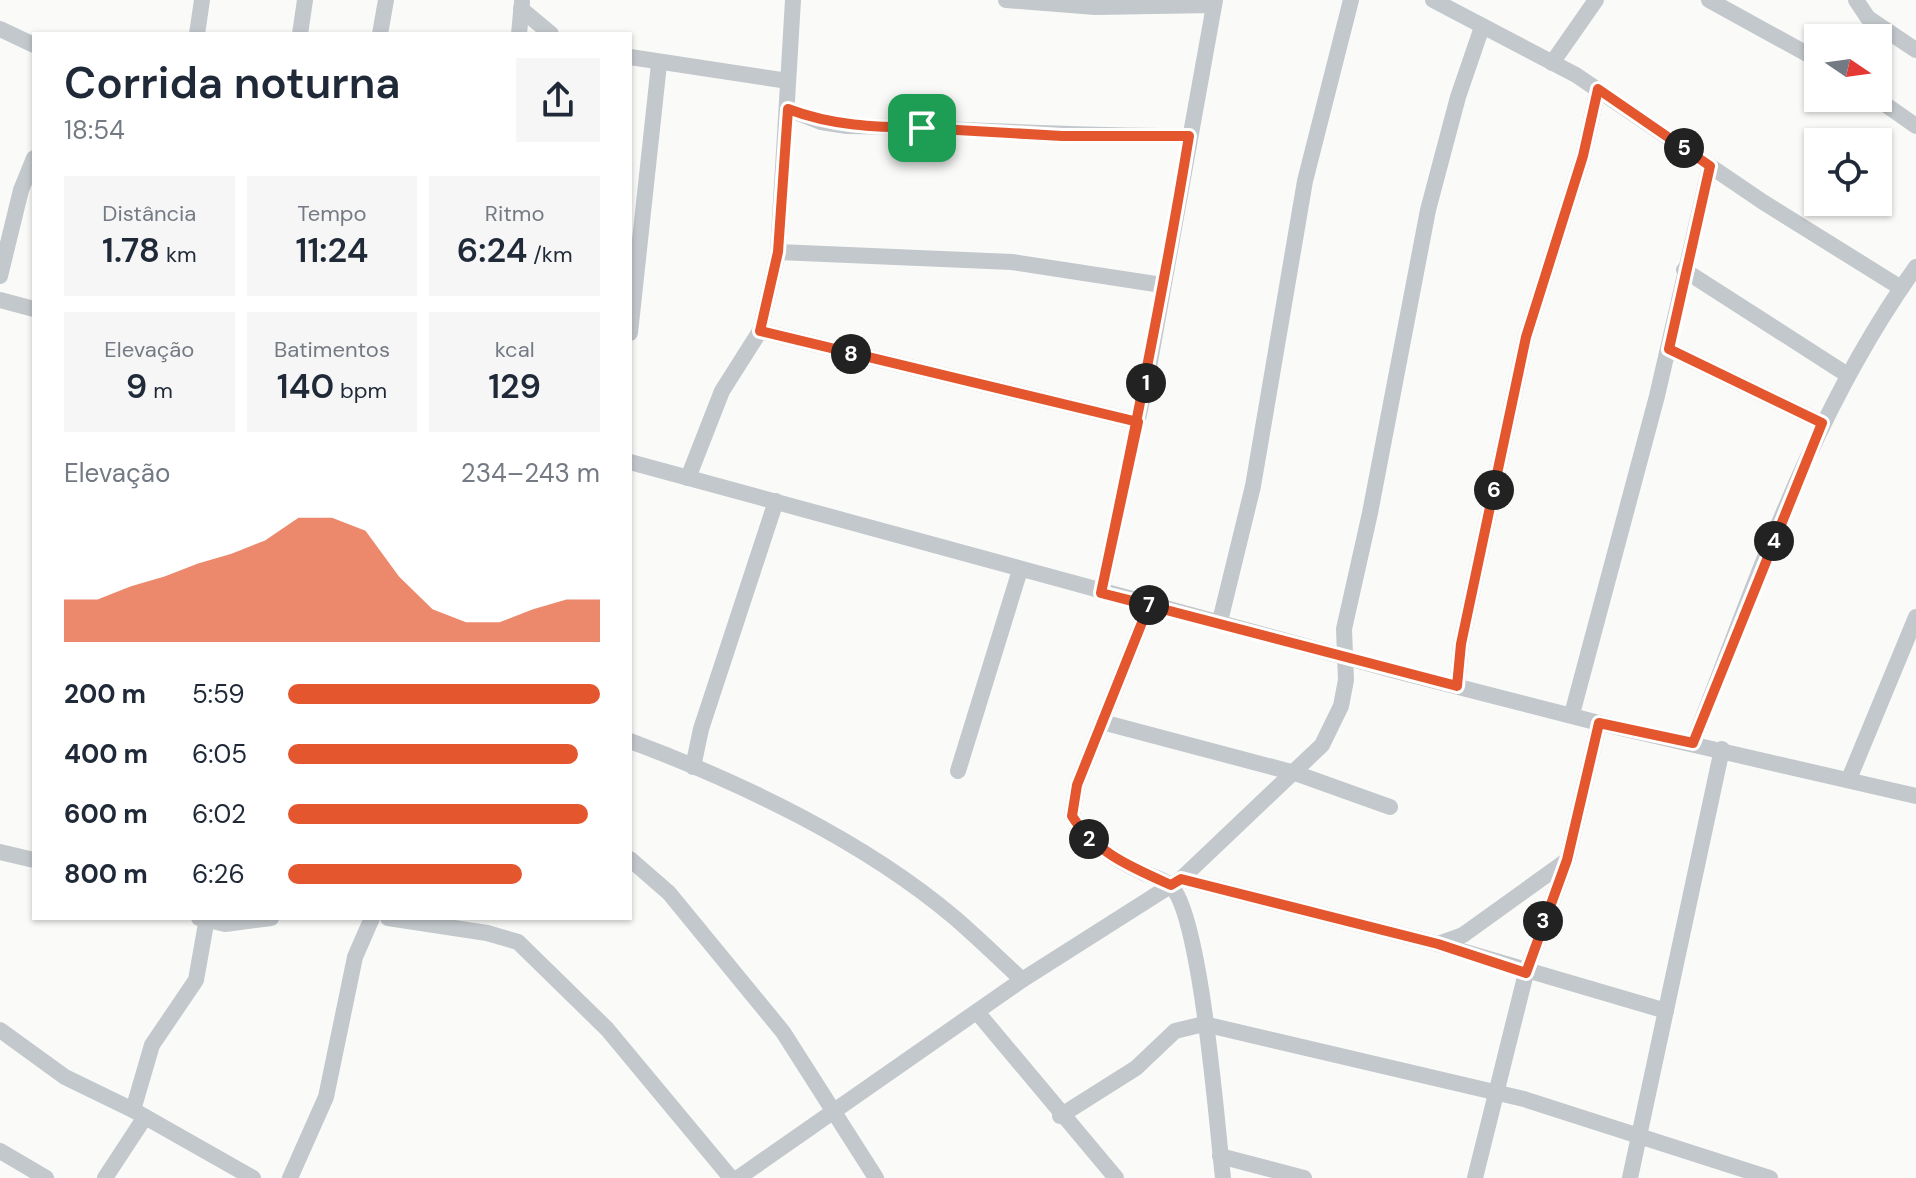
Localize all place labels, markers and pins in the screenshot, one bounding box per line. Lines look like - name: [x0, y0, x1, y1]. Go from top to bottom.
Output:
- pin: [888, 94, 956, 162]
- pin: 5: [1664, 128, 1704, 168]
- pin: 8: [831, 334, 871, 374]
- pin: 1: [1126, 363, 1166, 403]
- pin: 6: [1474, 470, 1514, 510]
- pin: 4: [1754, 521, 1794, 561]
- pin: 7: [1129, 585, 1169, 625]
- pin: 2: [1069, 819, 1109, 859]
- pin: 3: [1523, 901, 1563, 941]

